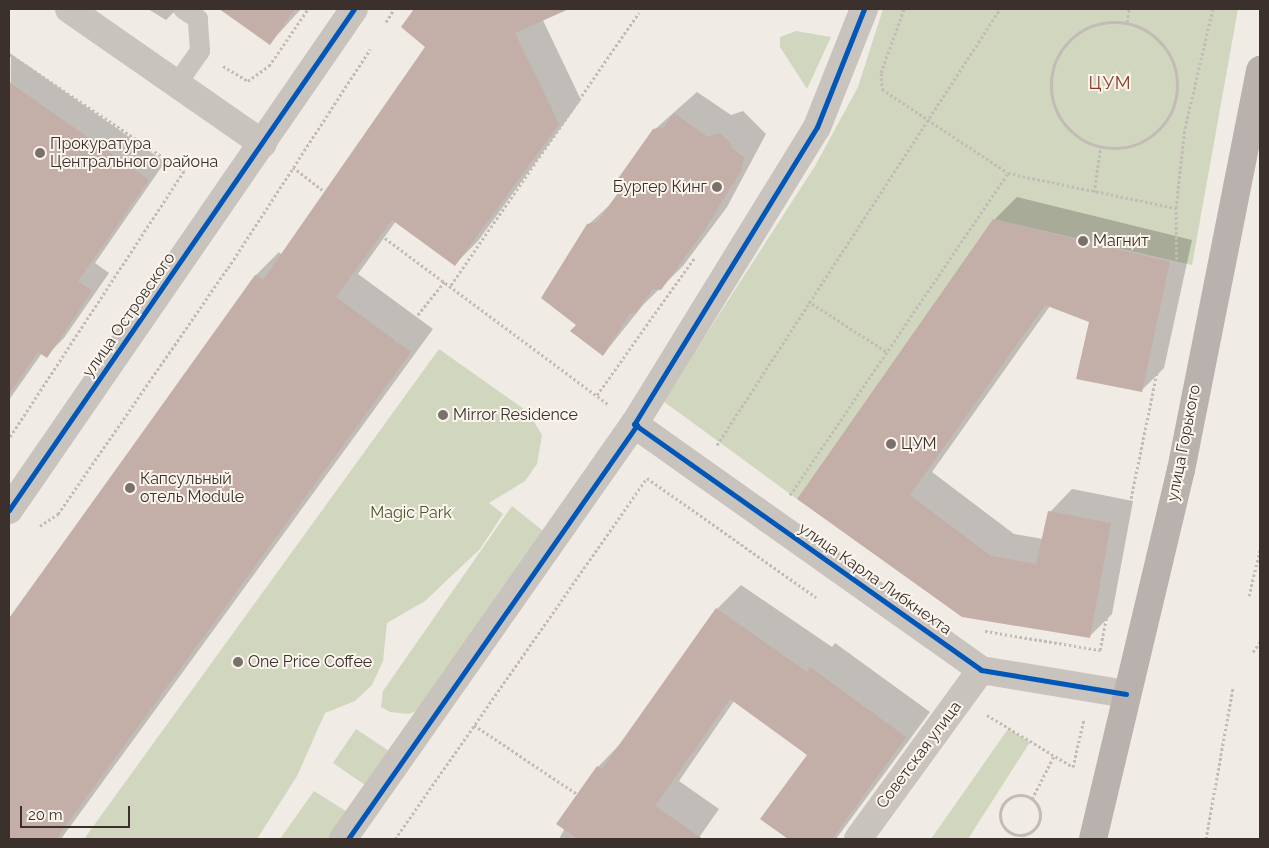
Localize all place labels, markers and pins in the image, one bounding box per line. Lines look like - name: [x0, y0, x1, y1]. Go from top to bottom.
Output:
- place label: Прокуратура Центрального района: [50, 134, 218, 172]
- marker: Прокуратура Центрального района: [34, 147, 46, 159]
- place label: Бургер Кинг: [613, 177, 707, 197]
- marker: Бургер Кинг: [711, 181, 723, 193]
- place label: Магнит: [1093, 231, 1149, 251]
- marker: Магнит: [1077, 235, 1089, 247]
- place label: Mirror Residence: [453, 405, 578, 425]
- marker: Mirror Residence: [437, 409, 449, 421]
- place label: ЦУМ: [901, 434, 937, 454]
- marker: ЦУМ: [885, 438, 897, 450]
- place label: Капсульный отель Module: [140, 469, 244, 507]
- marker: Капсульный отель Module: [124, 482, 136, 494]
- place label: One Price Coffee: [248, 652, 372, 672]
- marker: One Price Coffee: [232, 656, 244, 668]

